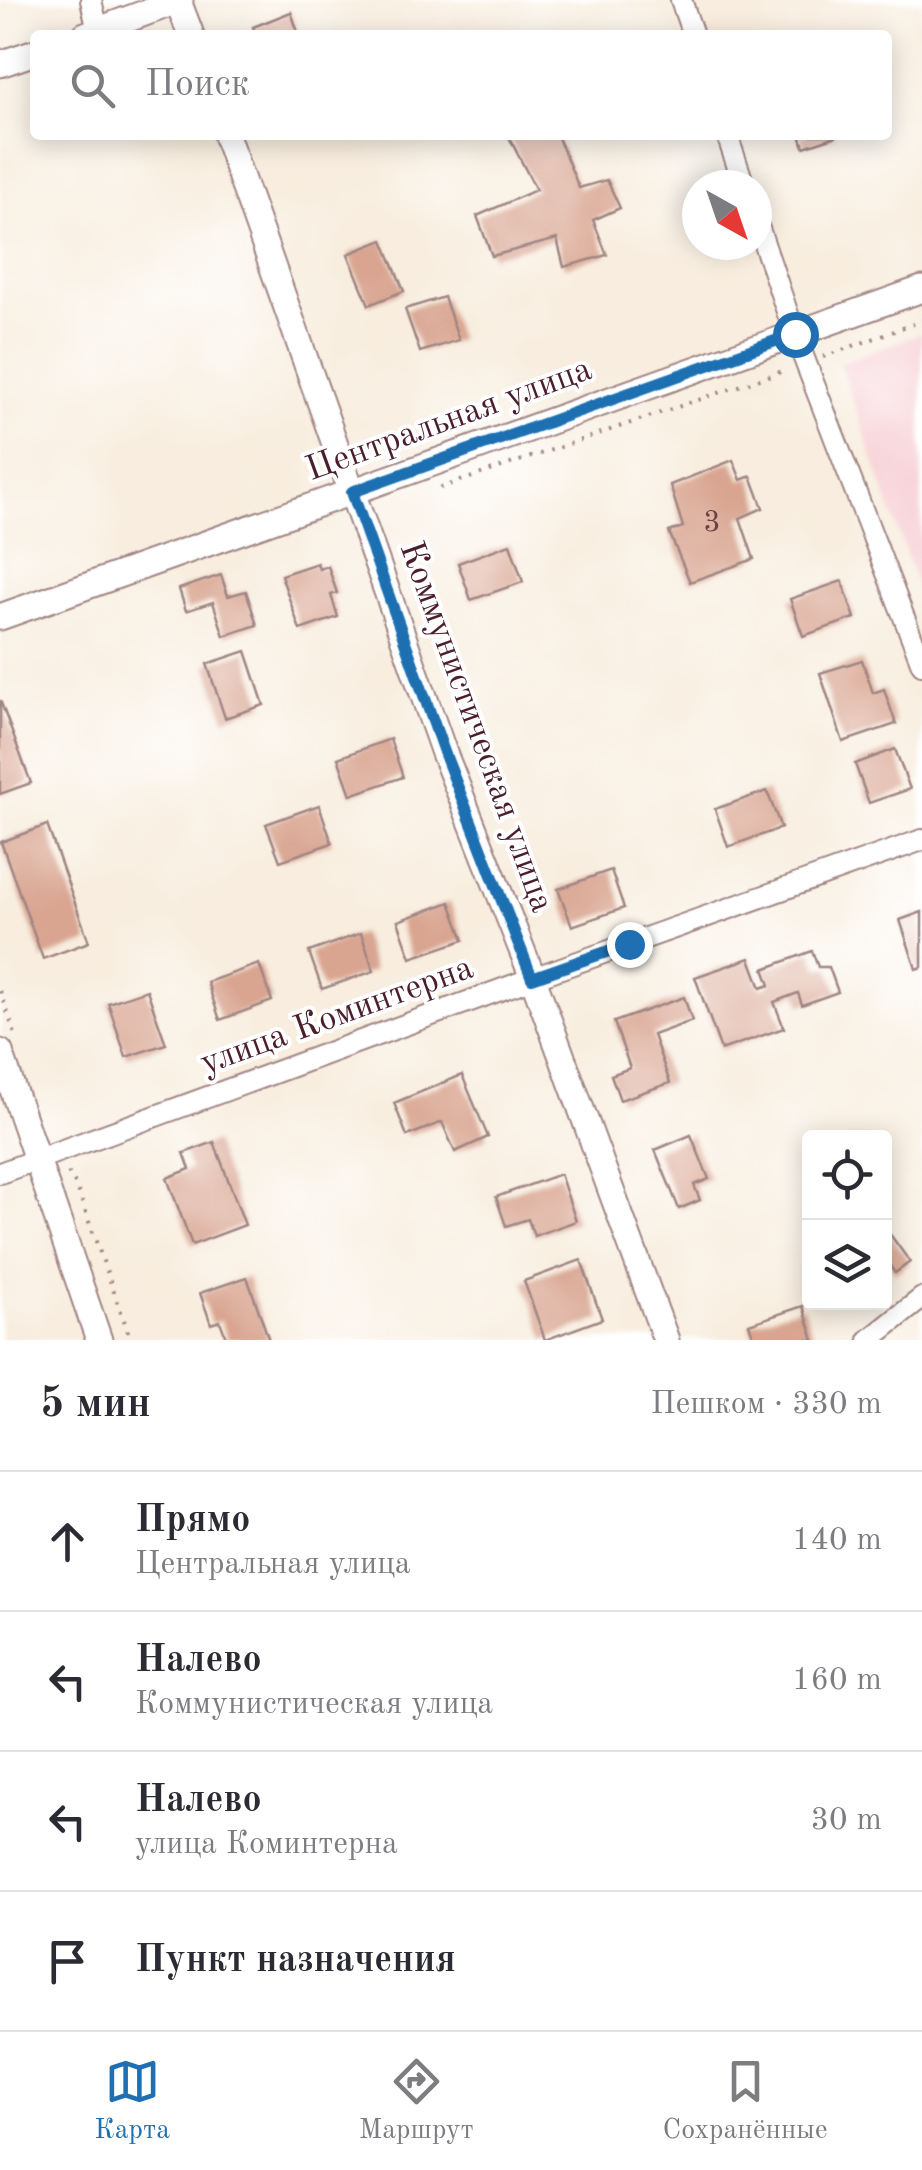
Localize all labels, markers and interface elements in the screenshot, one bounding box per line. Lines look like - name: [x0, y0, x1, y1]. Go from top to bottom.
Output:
- search box: [30, 30, 892, 140]
- icon: search: [65, 58, 120, 113]
- text: Поиск: [145, 66, 250, 104]
- north arrow: [682, 170, 772, 260]
- route start: [773, 312, 819, 358]
- street label: Центральная улица: [301, 352, 597, 488]
- house number: 3: [703, 508, 721, 538]
- street label: Коммунистическая улица: [393, 537, 559, 917]
- route end: [607, 922, 653, 968]
- street label: улица Коминтерна: [196, 950, 478, 1082]
- map controls: [802, 1130, 892, 1310]
- button: locate: [802, 1130, 892, 1220]
- button: layers: [802, 1220, 892, 1310]
- text: 5 мин: [40, 1384, 151, 1426]
- text: Пешком · 330 m: [650, 1389, 882, 1421]
- text: Прямо: [135, 1502, 250, 1540]
- icon: ahead: [40, 1514, 95, 1569]
- text: 140 m: [792, 1525, 882, 1557]
- text: Центральная улица: [135, 1549, 411, 1581]
- text: Налево: [135, 1642, 262, 1680]
- icon: left: [40, 1654, 95, 1709]
- text: 160 m: [792, 1665, 882, 1697]
- text: Коммунистическая улица: [135, 1689, 493, 1721]
- text: Налево: [135, 1782, 262, 1820]
- icon: left: [40, 1794, 95, 1849]
- text: 30 m: [811, 1805, 882, 1837]
- text: улица Коминтерна: [135, 1829, 398, 1861]
- icon: arrive: [40, 1934, 95, 1989]
- text: Пункт назначения: [135, 1942, 456, 1980]
- tab: Карта: [94, 2054, 170, 2149]
- tab: Маршрут: [359, 2054, 474, 2149]
- tab: Сохранённые: [662, 2054, 828, 2149]

